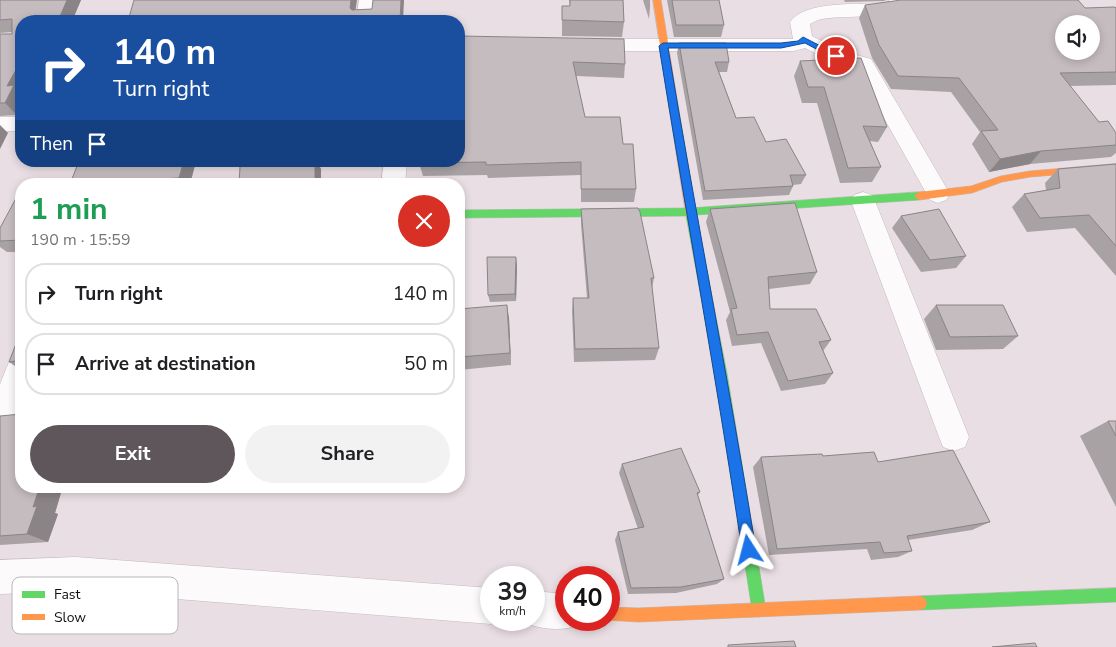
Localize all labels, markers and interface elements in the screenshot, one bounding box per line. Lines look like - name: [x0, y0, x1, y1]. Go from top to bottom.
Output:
- map controls: [1055, 15, 1100, 60]
- button: sound: [1055, 15, 1100, 60]
- text: 140 m: [113, 29, 216, 76]
- icon: right: [30, 35, 95, 100]
- pin: [815, 35, 857, 77]
- icon: arrive: [822, 42, 850, 70]
- text: Turn right: [113, 74, 209, 104]
- icon: arrive: [83, 130, 111, 158]
- text: Then: [30, 131, 73, 157]
- text: 1 min: [30, 189, 108, 230]
- button: close: [398, 195, 450, 247]
- text: 190 m · 15:59: [30, 229, 131, 251]
- icon: right: [32, 280, 60, 308]
- text: Turn right: [75, 281, 162, 307]
- text: 140 m: [393, 281, 448, 307]
- icon: arrive: [32, 350, 60, 378]
- text: Arrive at destination: [75, 351, 256, 377]
- text: 50 m: [404, 351, 448, 377]
- button: Exit: [30, 425, 235, 483]
- button: Share: [245, 425, 450, 483]
- position arrow: [722, 523, 774, 575]
- speed limit sign: 40: [555, 566, 620, 631]
- text: 39: [497, 575, 528, 609]
- legend: [12, 577, 178, 634]
- text: Fast: [54, 585, 80, 604]
- text: km/h: [499, 603, 526, 619]
- text: Slow: [54, 608, 86, 627]

